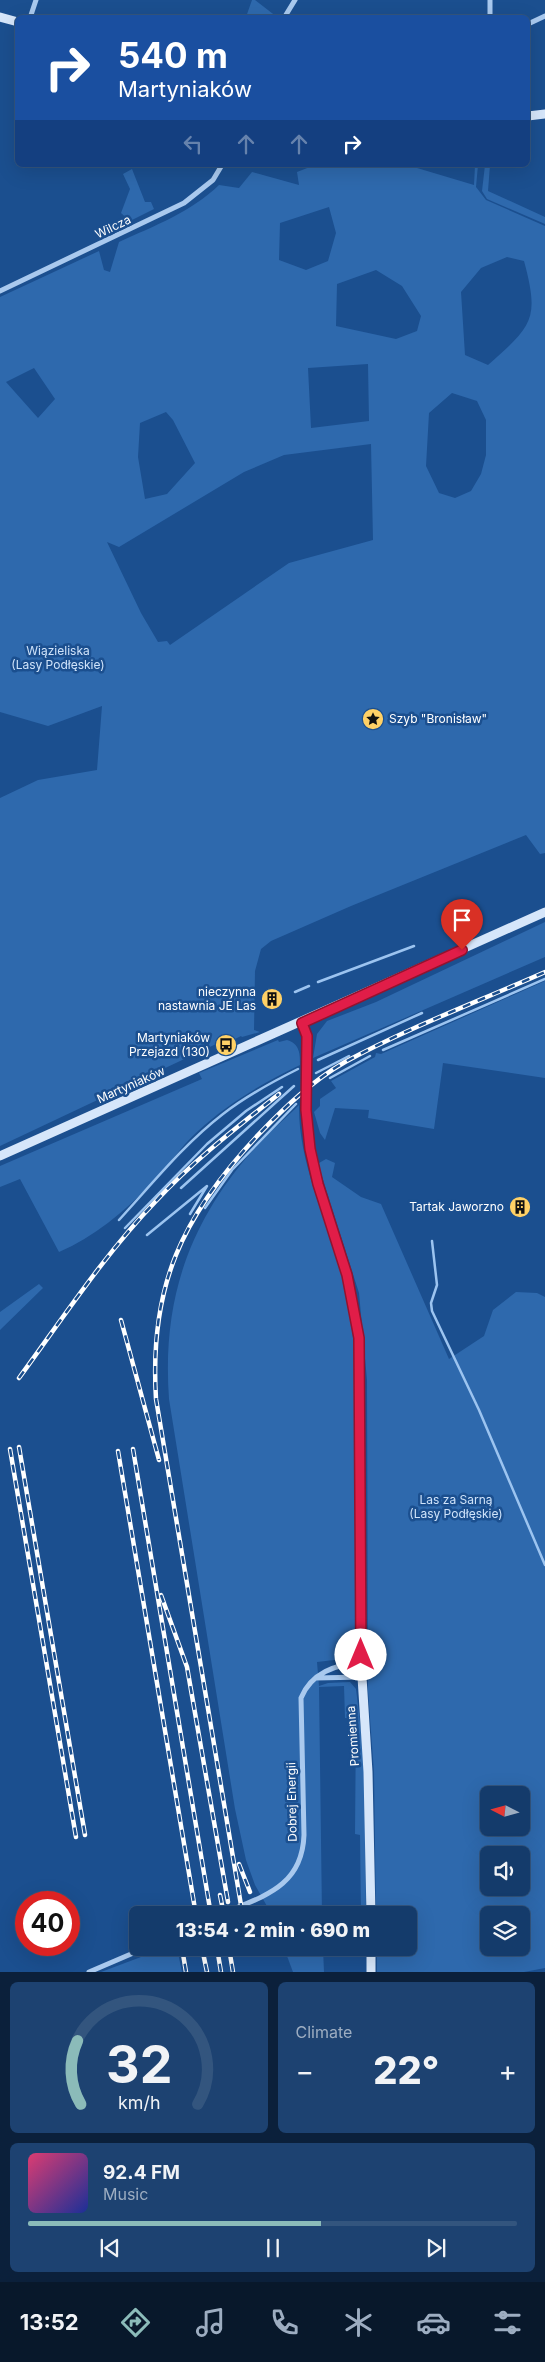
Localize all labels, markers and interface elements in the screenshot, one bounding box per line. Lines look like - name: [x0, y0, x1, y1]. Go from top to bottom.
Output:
- text: 540 m: [118, 34, 228, 76]
- icon: right: [35, 35, 100, 100]
- text: Martyniaków: [118, 76, 252, 102]
- icon: left: [179, 130, 207, 158]
- icon: ahead: [232, 130, 260, 158]
- icon: ahead: [285, 130, 313, 158]
- icon: right: [338, 130, 366, 158]
- street label: Wilcza: [93, 212, 133, 242]
- park label: Wiązieliska (Lasy Podłęskie): [11, 643, 105, 672]
- place icon: Szyb "Bronisław": [361, 707, 385, 731]
- place label: Szyb "Bronisław": [389, 711, 487, 726]
- pin: [441, 899, 483, 950]
- icon: arrive: [448, 906, 476, 934]
- place label: nieczynna nastawnia JE Las: [158, 984, 256, 1013]
- building icon: nieczynna nastawnia JE Las: [260, 987, 284, 1011]
- place label: Martyniaków Przejazd (130): [129, 1030, 210, 1059]
- bus stop icon: Martyniaków Przejazd (130): [214, 1033, 238, 1057]
- street label: Martyniaków: [94, 1063, 167, 1106]
- building icon: Tartak Jaworzno: [508, 1195, 532, 1219]
- place label: Tartak Jaworzno: [409, 1199, 504, 1214]
- park label: Las za Sarną (Lasy Podłęskie): [409, 1492, 503, 1521]
- position arrow: [334, 1628, 386, 1680]
- street label: Promienna: [343, 1705, 362, 1767]
- street label: Dobrej Energii: [283, 1762, 300, 1842]
- north arrow: [480, 1786, 530, 1836]
- map controls: [480, 1786, 530, 1956]
- button: sound: [480, 1846, 530, 1896]
- speed limit sign: 40: [15, 1891, 80, 1956]
- button: layers: [480, 1906, 530, 1956]
- text: 13:54 · 2 min · 690 m: [176, 1919, 370, 1942]
- text: Climate: [296, 2022, 352, 2042]
- text: 32: [106, 2033, 172, 2096]
- text: 22°: [373, 2047, 439, 2093]
- text: −: [296, 2054, 314, 2088]
- text: +: [498, 2054, 517, 2088]
- text: km/h: [118, 2092, 160, 2113]
- text: 92.4 FM: [103, 2161, 180, 2184]
- text: Music: [103, 2184, 148, 2204]
- icon: previous: [96, 2234, 124, 2262]
- icon: pause: [259, 2234, 287, 2262]
- icon: next: [422, 2234, 450, 2262]
- icon: directions: [118, 2305, 153, 2340]
- icon: music: [193, 2305, 228, 2340]
- icon: phone: [267, 2305, 302, 2340]
- icon: climate: [341, 2305, 376, 2340]
- icon: car: [416, 2305, 451, 2340]
- icon: filters: [490, 2305, 525, 2340]
- text: 13:52: [20, 2309, 79, 2335]

